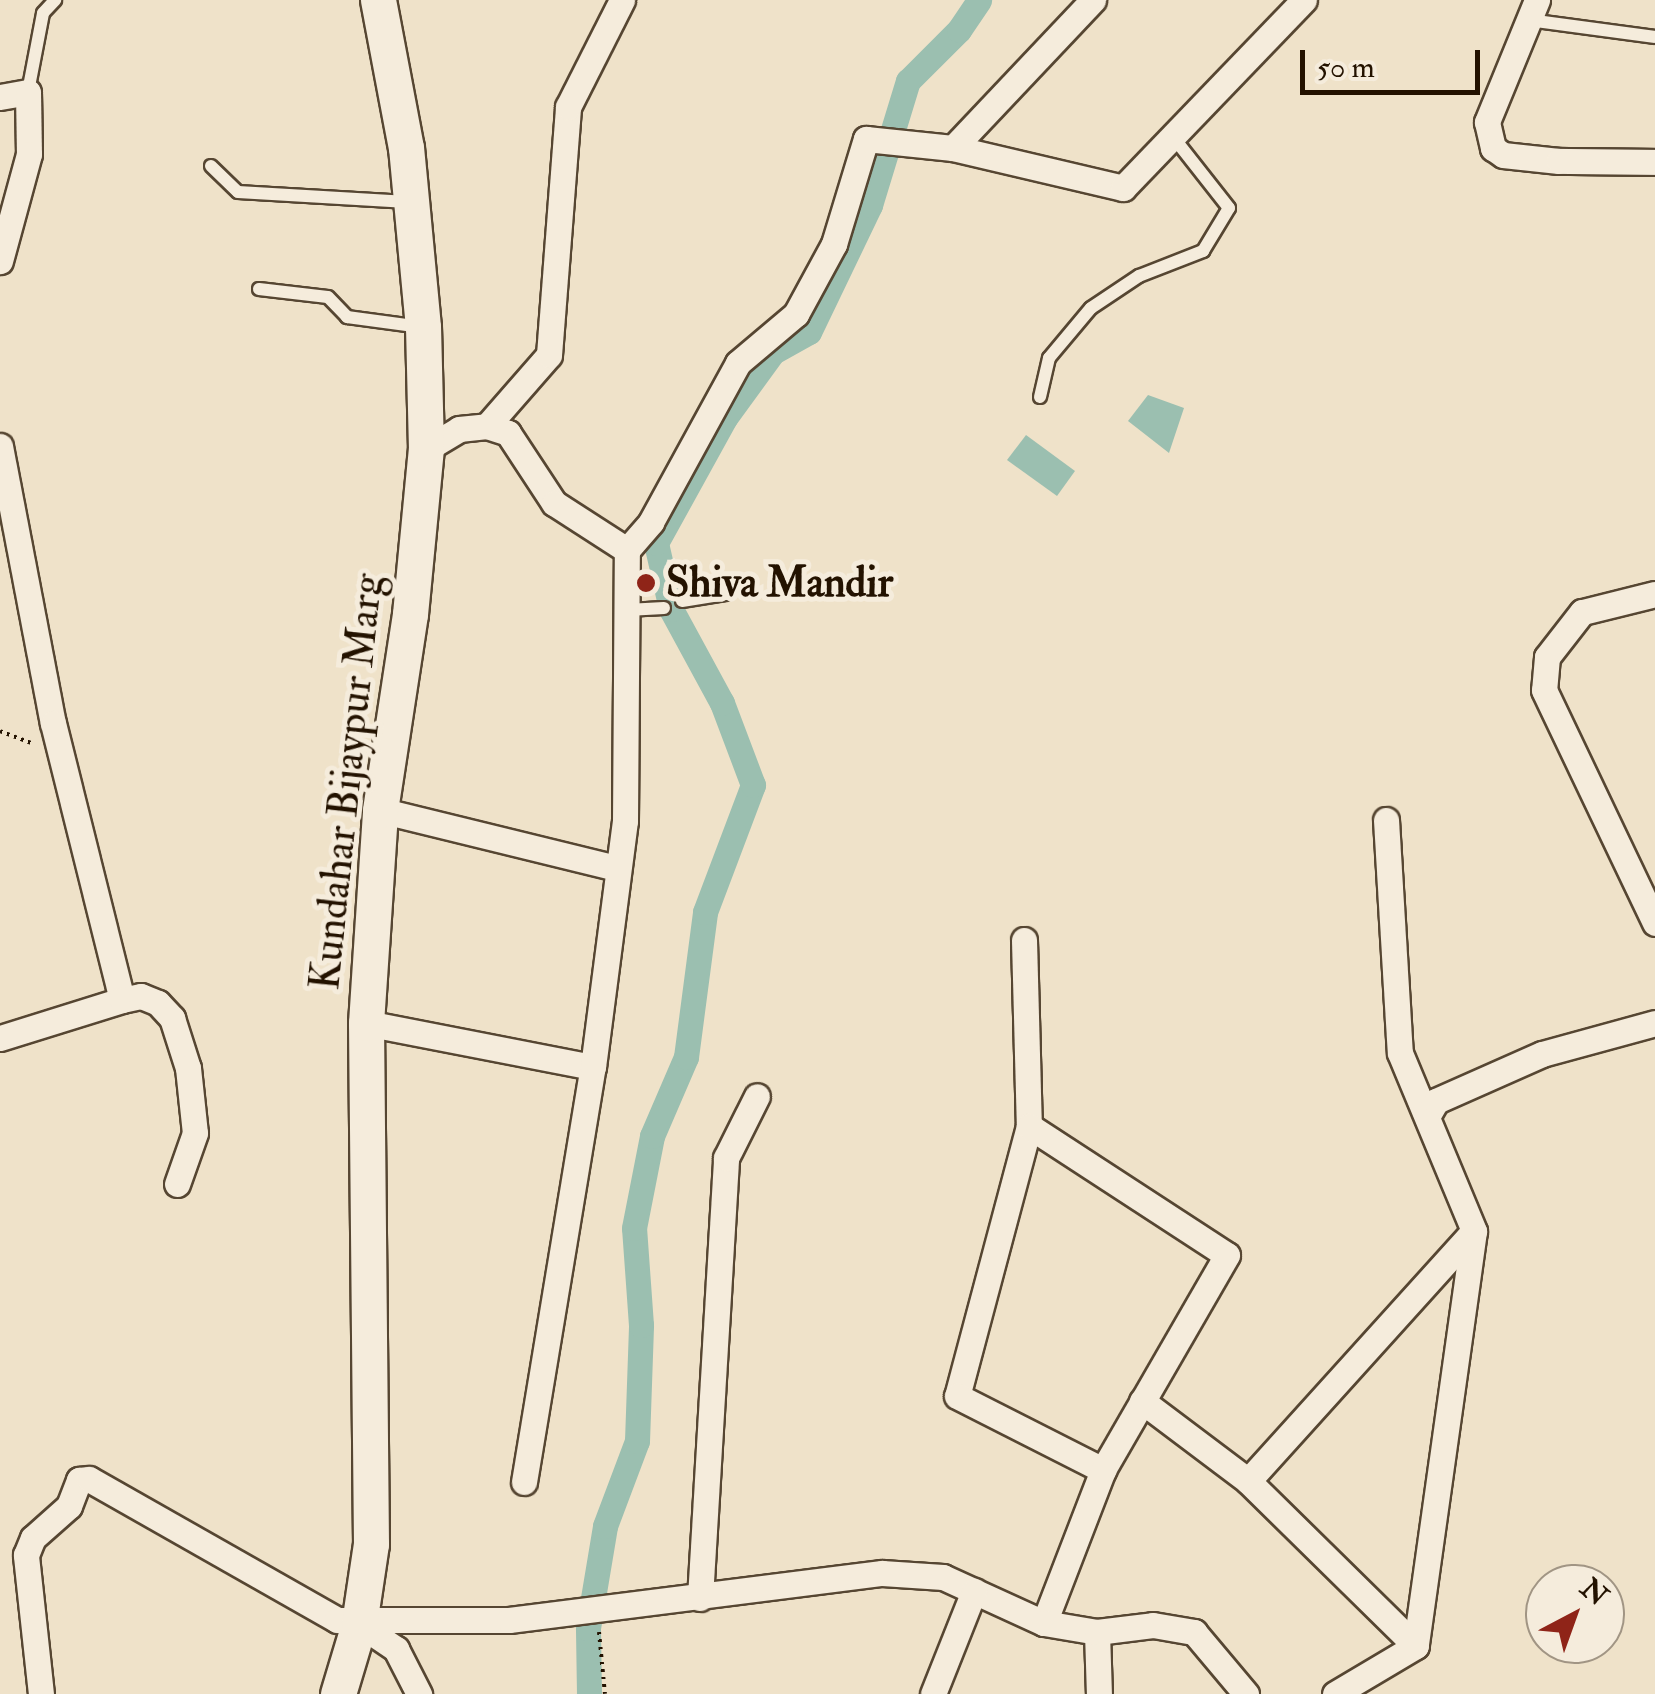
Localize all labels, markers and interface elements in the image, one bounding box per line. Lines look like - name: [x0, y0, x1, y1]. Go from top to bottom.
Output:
- scale bar: [1305, 30, 1485, 92]
- text: 50 m: [1317, 49, 1375, 86]
- place label: Shiva Mandir: [666, 558, 893, 608]
- street label: Kundahar Bijaypur Marg: [300, 571, 394, 993]
- marker: Shiva Mandir: [635, 572, 657, 594]
- north arrow: [1525, 1564, 1625, 1664]
- text: N: [1573, 1571, 1615, 1614]

